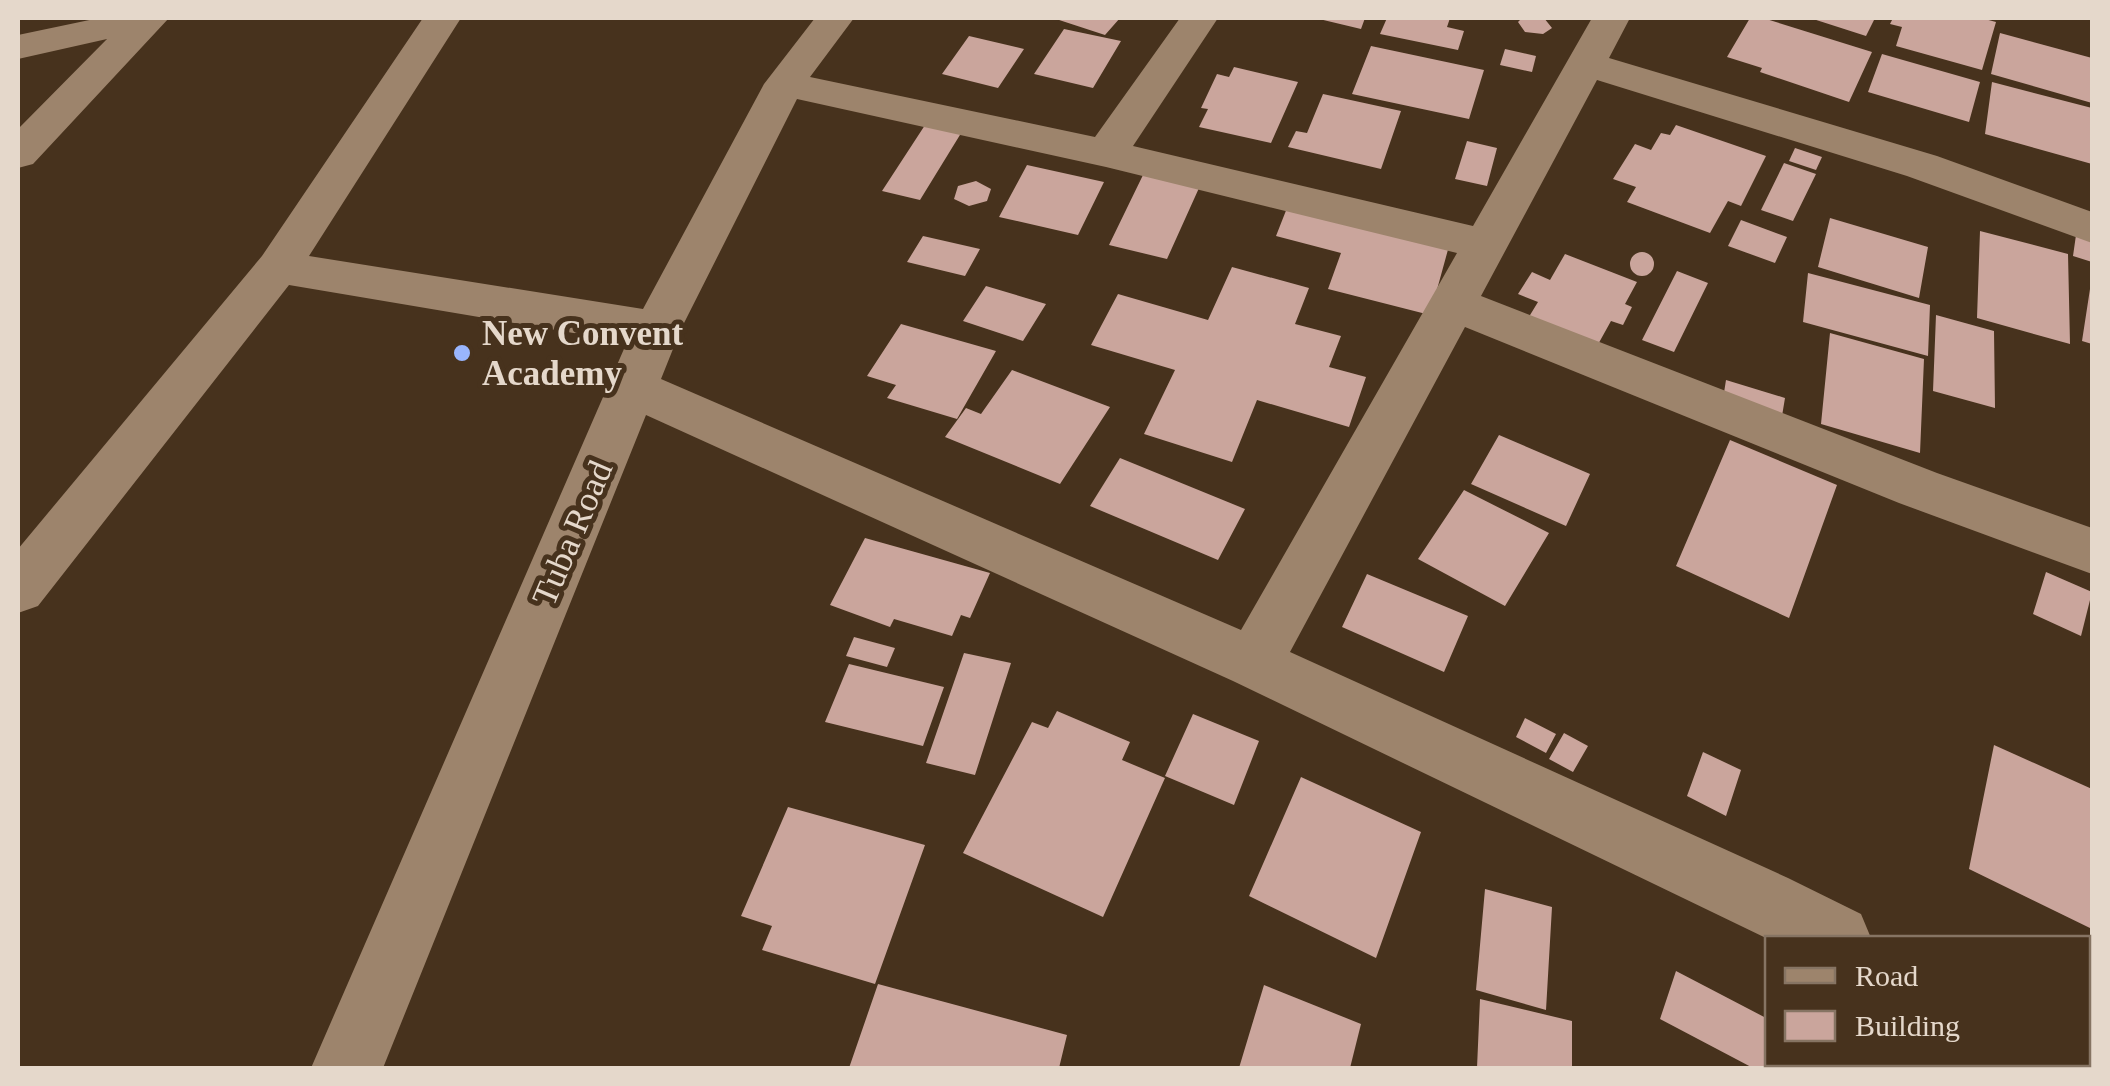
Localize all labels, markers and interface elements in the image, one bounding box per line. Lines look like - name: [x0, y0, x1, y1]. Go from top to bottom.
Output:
- place label: New Convent Academy: [482, 314, 684, 393]
- marker: New Convent Academy: [451, 342, 473, 364]
- street label: Tuba Road: [525, 455, 621, 611]
- legend: [1765, 936, 2090, 1066]
- text: Road: [1855, 959, 1918, 992]
- text: Building: [1855, 1009, 1960, 1042]

